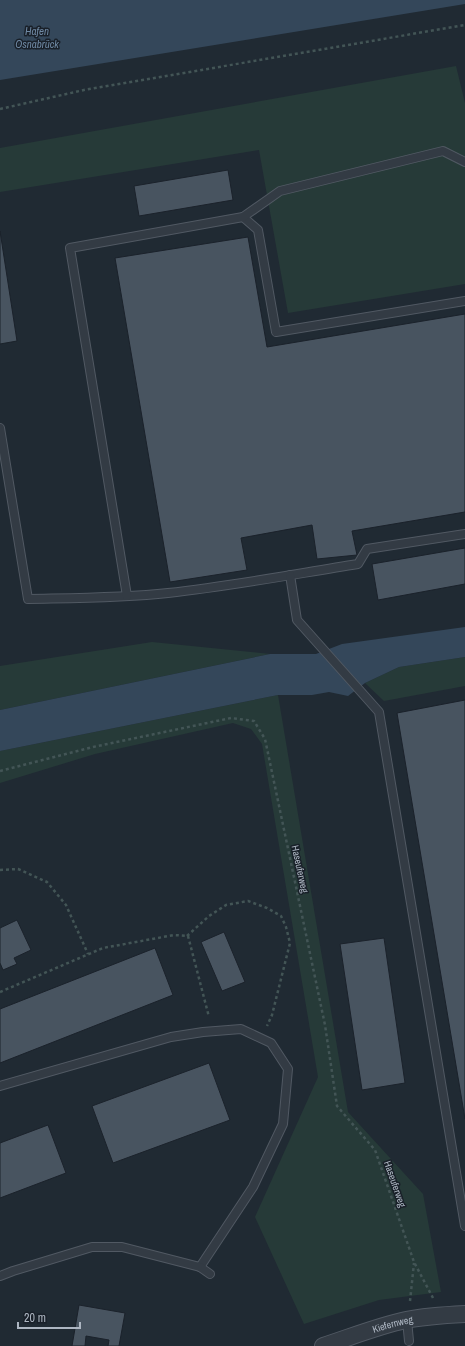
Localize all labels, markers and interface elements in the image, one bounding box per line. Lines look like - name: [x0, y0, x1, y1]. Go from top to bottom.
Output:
- water label: Hafen Osnabrück: [15, 24, 59, 51]
- street label: Haseuferweg: [289, 844, 311, 894]
- street label: Haseuferweg: [381, 1159, 409, 1209]
- scale bar: [18, 1304, 80, 1330]
- text: 20 m: [24, 1310, 46, 1326]
- street label: Kiefernweg: [371, 1312, 414, 1335]

